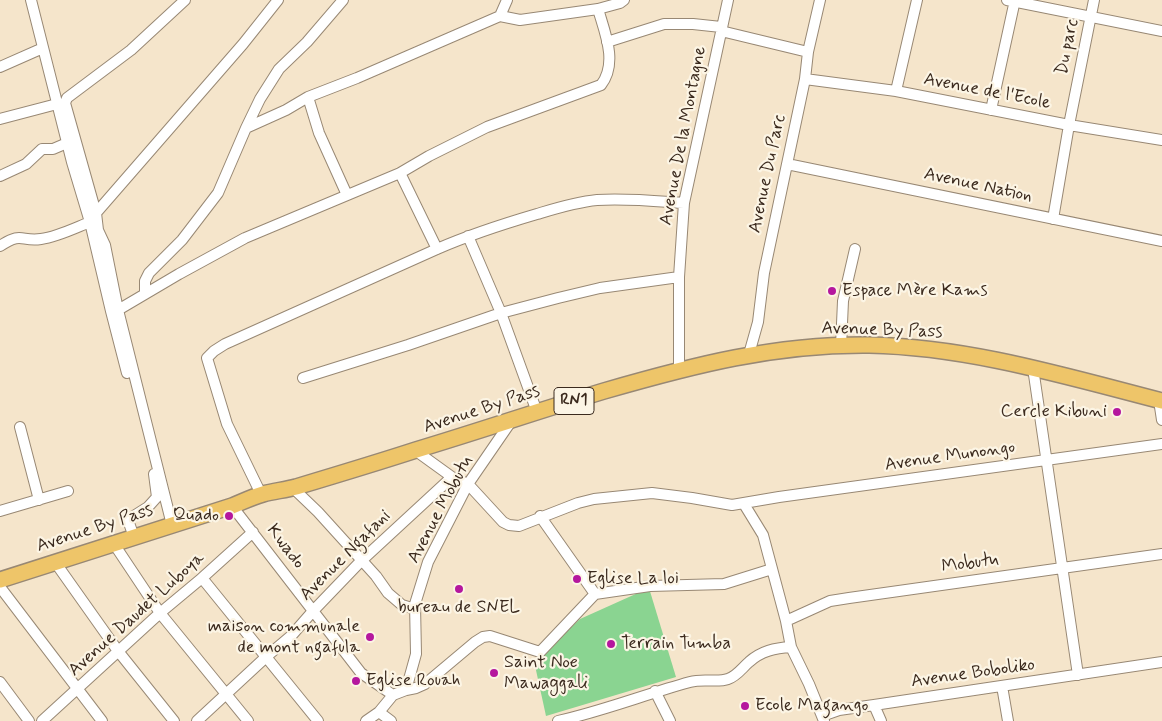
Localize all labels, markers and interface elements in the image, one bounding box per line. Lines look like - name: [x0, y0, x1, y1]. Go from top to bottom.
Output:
- street label: Du parc: [1052, 17, 1084, 77]
- street label: Avenue De la Montagne: [656, 45, 712, 227]
- street label: Avenue de l'Ecole: [922, 69, 1052, 115]
- street label: Avenue Du Parc: [745, 113, 791, 235]
- street label: Avenue Nation: [922, 164, 1034, 208]
- place label: Espace Mère Kams: [842, 280, 988, 302]
- marker: Espace Mère Kams: [826, 285, 838, 297]
- street label: Avenue By Pass: [821, 318, 943, 344]
- street label: Avenue By Pass: [421, 381, 543, 439]
- road number: RN1: [554, 388, 594, 414]
- place label: Cercle Kibuni: [1001, 401, 1107, 423]
- marker: Cercle Kibuni: [1111, 406, 1123, 418]
- street label: Avenue Munongo: [883, 437, 1017, 477]
- street label: Avenue Mobutu: [404, 453, 478, 567]
- street label: Avenue By Pass: [34, 500, 156, 558]
- place label: Quado: [173, 505, 219, 527]
- street label: Avenue Ngafani: [296, 506, 396, 606]
- marker: Quado: [223, 510, 235, 522]
- street label: Kwado: [261, 520, 309, 574]
- street label: Avenue Daudet Luboya: [65, 548, 209, 682]
- street label: Mobutu: [940, 549, 1000, 579]
- place label: Eglise La loi: [587, 568, 679, 590]
- marker: Eglise La loi: [571, 573, 583, 585]
- marker: bureau de SNEL: [453, 583, 465, 595]
- place label: bureau de SNEL: [398, 597, 520, 619]
- place label: maison communale de mont ngafula: [208, 616, 360, 659]
- marker: maison communale de mont ngafula: [364, 631, 376, 643]
- place label: Terrain Tumba: [621, 633, 731, 655]
- marker: Terrain Tumba: [605, 638, 617, 650]
- place label: Saint Noe Mawaggali: [504, 652, 588, 694]
- street label: Avenue Boboliko: [910, 655, 1036, 693]
- marker: Saint Noe Mawaggali: [488, 667, 500, 679]
- place label: Eglise Rouah: [366, 670, 461, 692]
- marker: Eglise Rouah: [350, 675, 362, 687]
- place label: Ecole Magango: [755, 695, 868, 717]
- marker: Ecole Magango: [739, 700, 751, 712]

